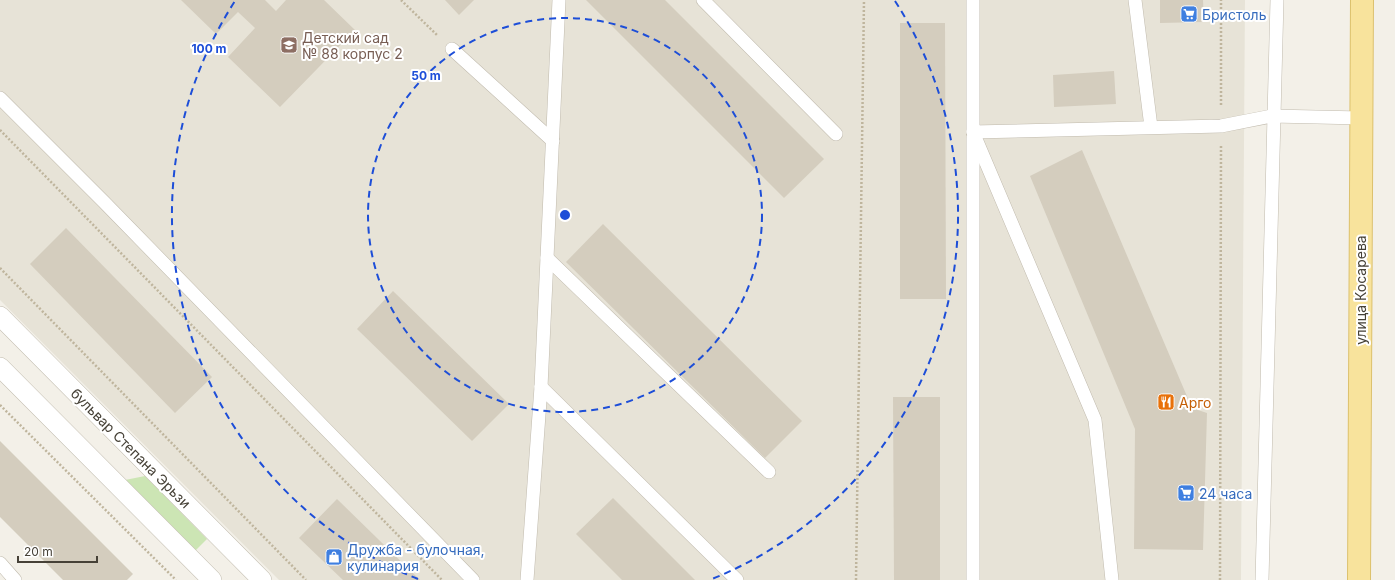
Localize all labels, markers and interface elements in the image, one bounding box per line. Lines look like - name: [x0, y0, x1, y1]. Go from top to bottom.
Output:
- supermarket icon: Бристоль: [1179, 4, 1199, 24]
- place label: Бристоль: [1202, 6, 1267, 23]
- place label: Детский сад № 88 корпус 2: [302, 29, 403, 62]
- school or university icon: Детский сад № 88 корпус 2: [279, 35, 299, 55]
- text: 100 m: [191, 41, 227, 56]
- text: 50 m: [411, 68, 441, 83]
- centre of rings: [558, 208, 572, 222]
- street label: улица Косарева: [1352, 235, 1369, 345]
- street label: бульвар Степана Эрьзи: [68, 385, 194, 511]
- restaurant icon: Арго: [1156, 392, 1176, 412]
- place label: Арго: [1179, 394, 1212, 411]
- supermarket icon: 24 часа: [1176, 483, 1196, 503]
- place label: 24 часа: [1199, 485, 1252, 502]
- scale bar: [18, 538, 97, 564]
- place label: Дружба - булочная, кулинария: [347, 541, 485, 574]
- text: 20 m: [24, 544, 53, 559]
- shop icon: Дружба - булочная, кулинария: [324, 547, 344, 567]

